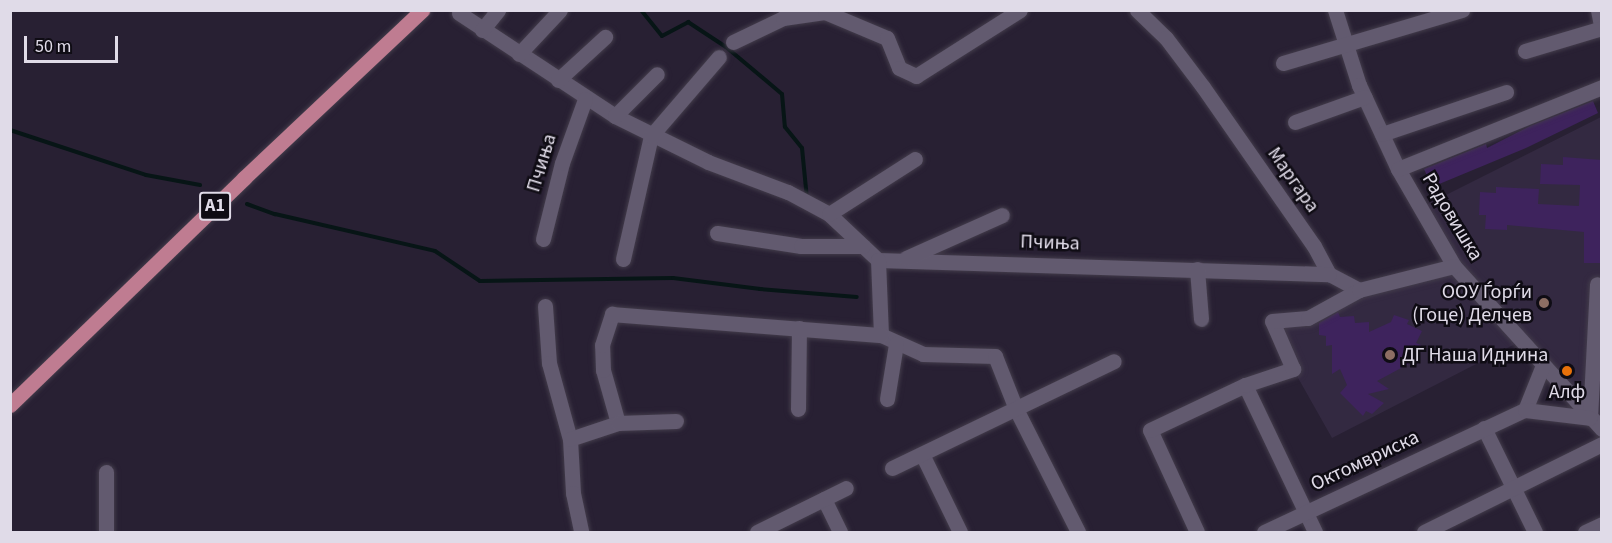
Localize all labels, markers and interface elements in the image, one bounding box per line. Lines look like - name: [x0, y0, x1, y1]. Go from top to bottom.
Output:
- scale bar: [27, 24, 122, 62]
- text: 50 m: [35, 34, 71, 59]
- street label: Пчиња: [522, 131, 562, 195]
- street label: Маргара: [1262, 143, 1324, 217]
- street label: Радовишка: [1416, 169, 1488, 265]
- road number: A1: [198, 191, 232, 221]
- street label: Пчиња: [1020, 230, 1080, 256]
- place label: ООУ Ѓорѓи (Гоце) Делчев: [1412, 280, 1532, 327]
- marker: ООУ Ѓорѓи (Гоце) Делчев: [1537, 296, 1551, 310]
- place label: ДГ Наша Иднина: [1402, 343, 1548, 367]
- marker: ДГ Наша Иднина: [1383, 348, 1397, 362]
- marker: Алф: [1560, 364, 1574, 378]
- place label: Алф: [1549, 380, 1585, 404]
- street label: Октомвриска: [1307, 425, 1423, 497]

